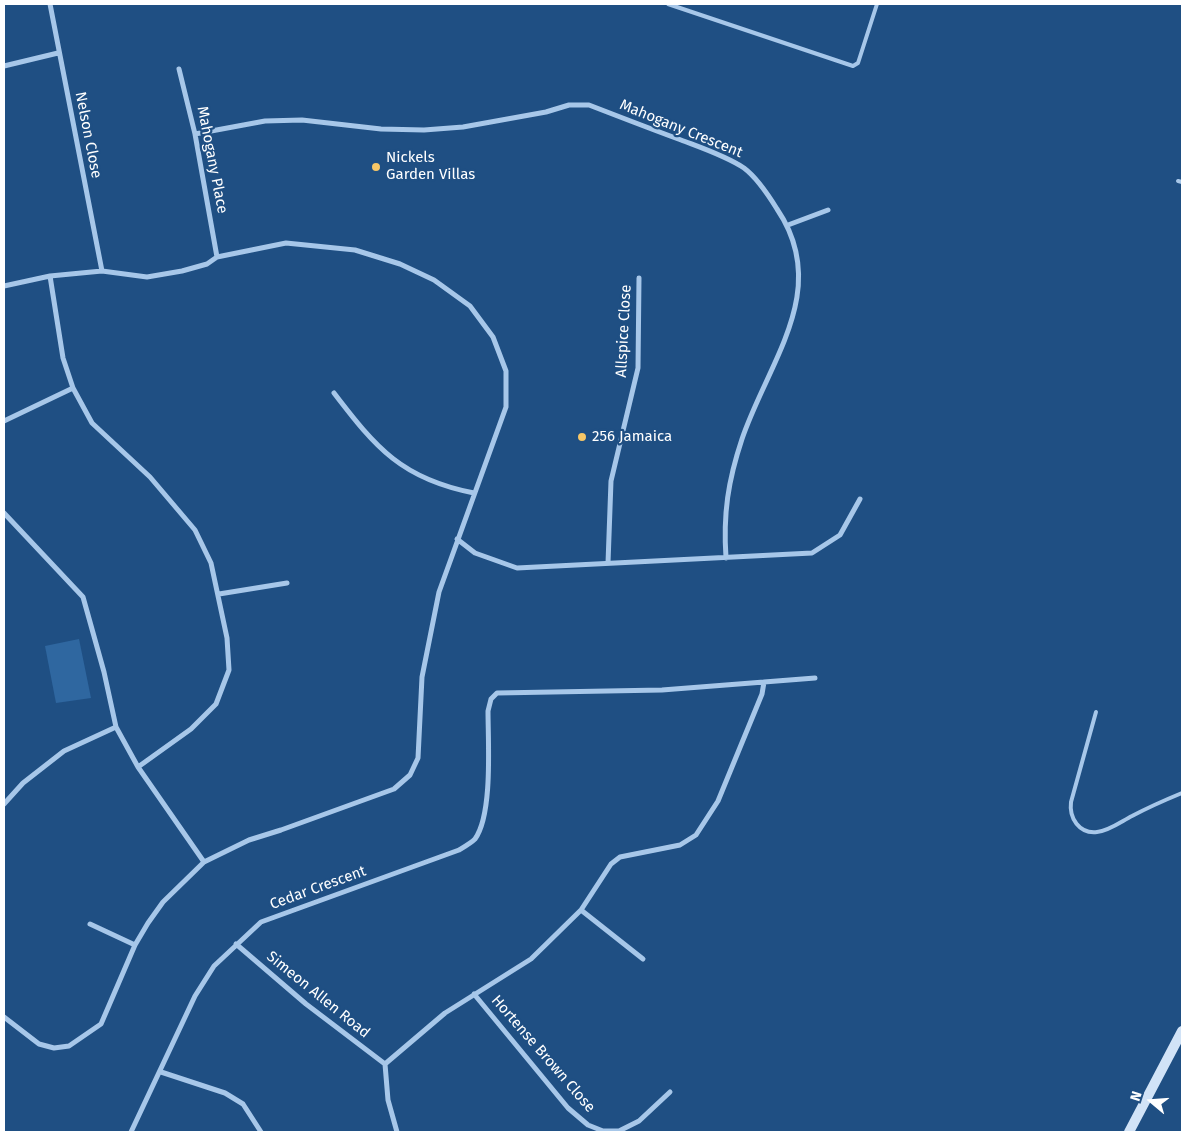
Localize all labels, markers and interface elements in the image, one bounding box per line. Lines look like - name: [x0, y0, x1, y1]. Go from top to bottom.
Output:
- street label: Nelson Close: [71, 90, 105, 180]
- street label: Mahogany Crescent: [617, 96, 745, 162]
- street label: Mahogany Place: [193, 105, 231, 215]
- place label: Nickels Garden Villas: [386, 149, 475, 184]
- marker: Nickels Garden Villas: [370, 161, 382, 173]
- street label: Allspice Close: [613, 284, 635, 378]
- place label: 256 Jamaica: [592, 428, 672, 446]
- marker: 256 Jamaica: [576, 431, 588, 443]
- street label: Cedar Crescent: [267, 862, 369, 914]
- street label: Simeon Allen Road: [263, 948, 373, 1042]
- street label: Hortense Brown Close: [487, 992, 599, 1116]
- north arrow: [1126, 1076, 1176, 1126]
- text: N: [1127, 1089, 1146, 1103]

